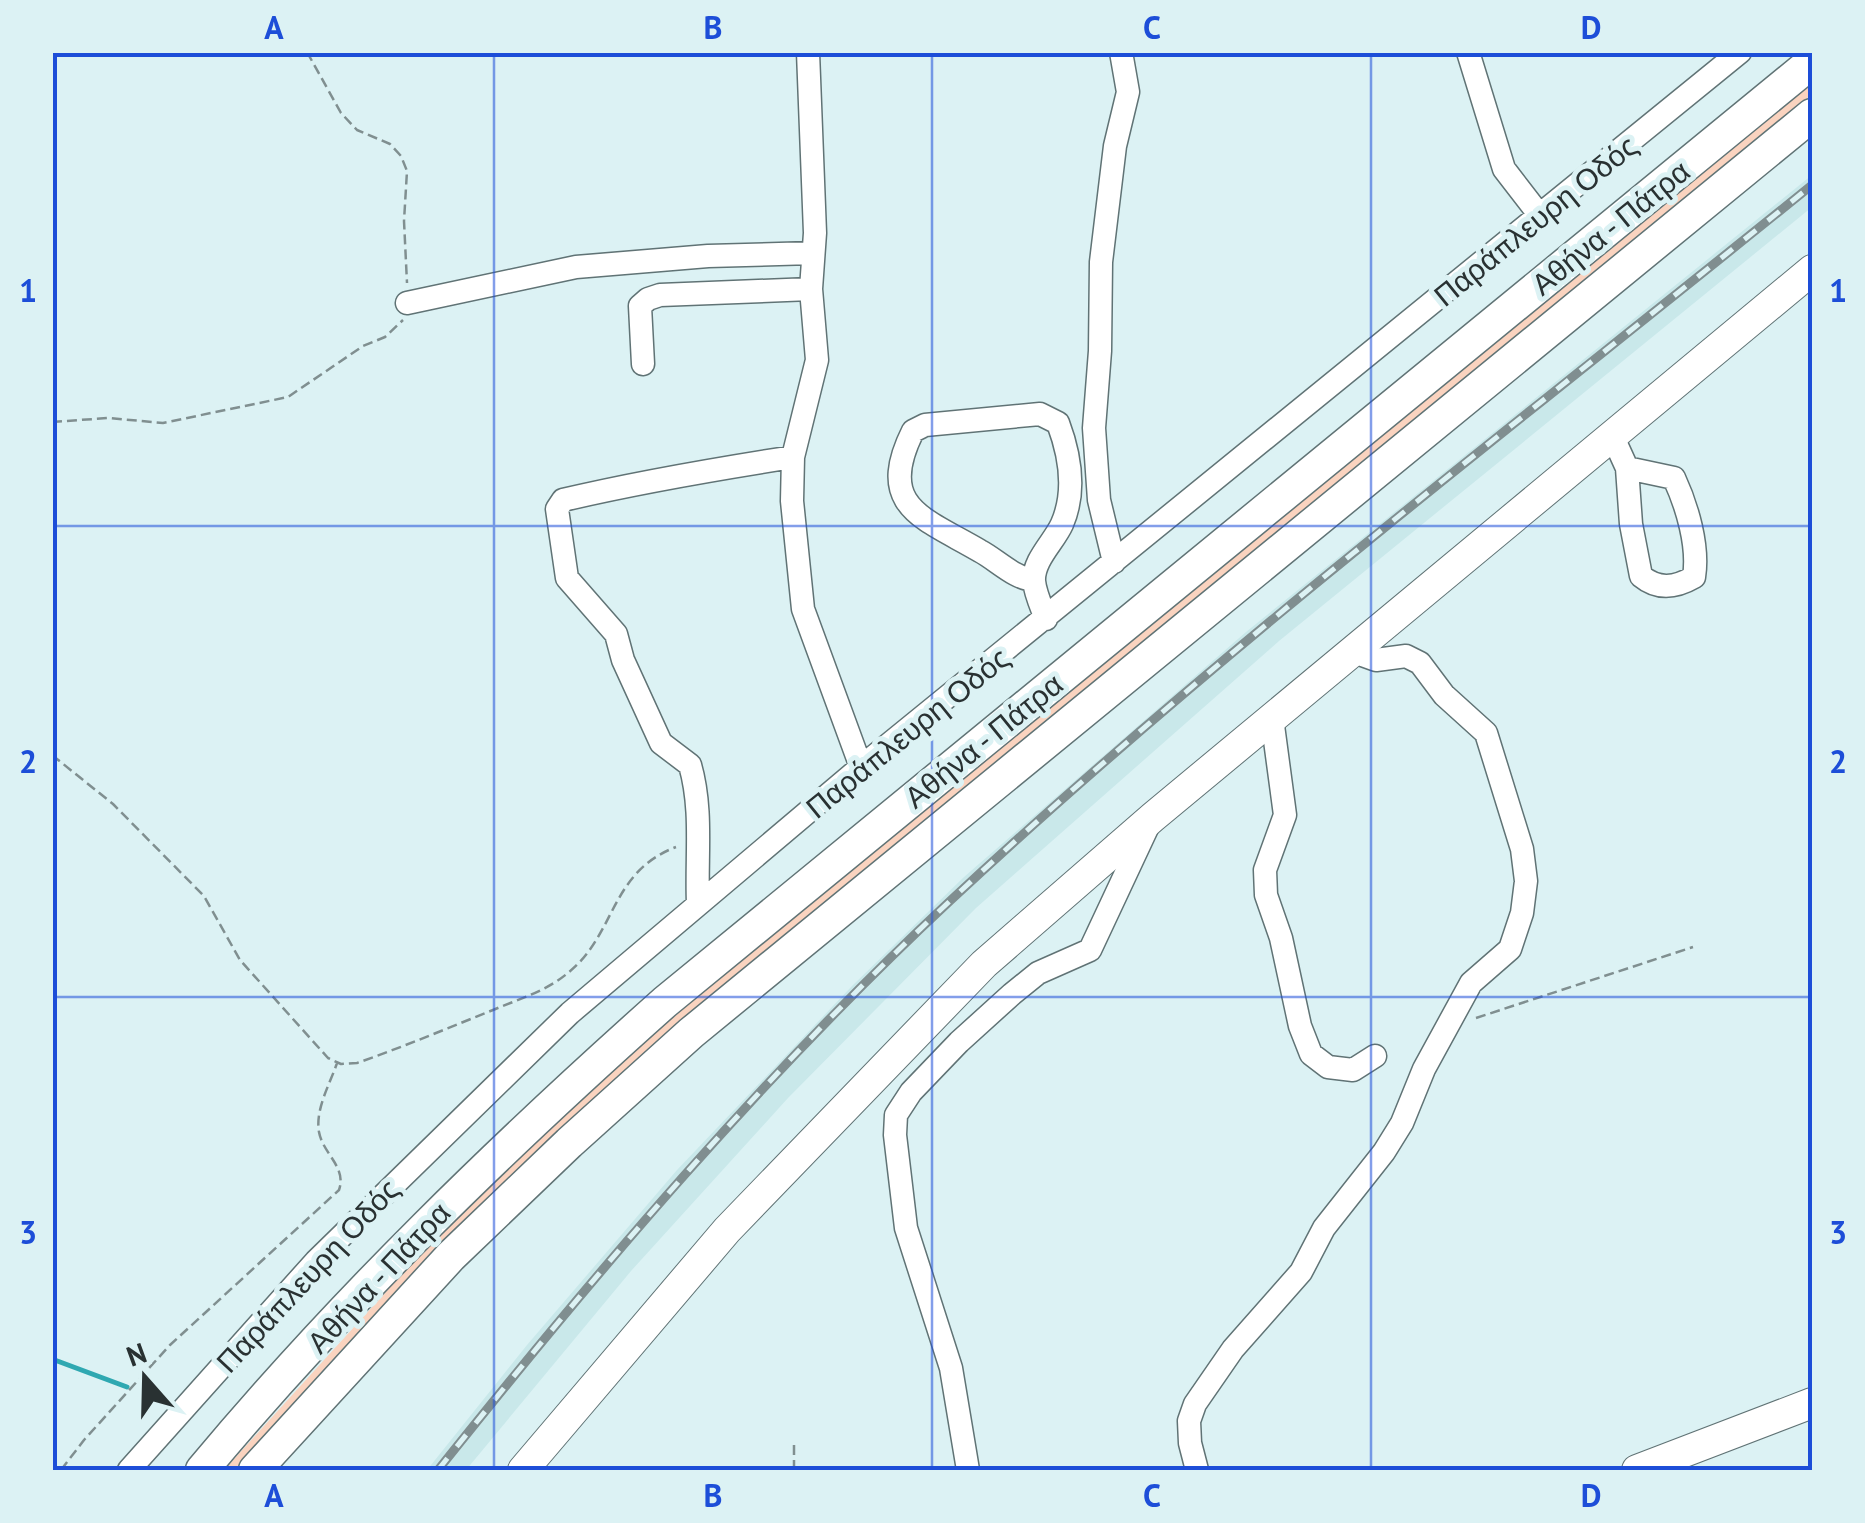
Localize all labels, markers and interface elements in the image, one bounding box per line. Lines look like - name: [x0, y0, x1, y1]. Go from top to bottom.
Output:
- text: A: [264, 6, 284, 48]
- text: B: [704, 6, 722, 48]
- text: C: [1143, 6, 1161, 48]
- text: D: [1581, 6, 1601, 48]
- street label: Παράπλευρη Οδός: [1425, 126, 1645, 314]
- street label: Αθήνα - Πάτρα: [1523, 151, 1697, 303]
- text: 1: [19, 269, 37, 311]
- text: 1: [1829, 269, 1847, 311]
- street label: Παράπλευρη Οδός: [797, 638, 1017, 826]
- street label: Αθήνα - Πάτρα: [896, 664, 1070, 816]
- text: 2: [19, 740, 37, 782]
- text: 2: [1829, 740, 1847, 782]
- street label: Παράπλευρη Οδός: [207, 1170, 407, 1380]
- street label: Αθήνα - Πάτρα: [298, 1193, 458, 1361]
- text: 3: [19, 1211, 37, 1253]
- text: 3: [1829, 1211, 1847, 1253]
- north arrow: [95, 1328, 195, 1428]
- text: N: [121, 1334, 151, 1375]
- text: A: [264, 1474, 284, 1516]
- text: B: [704, 1474, 722, 1516]
- text: C: [1143, 1474, 1161, 1516]
- text: D: [1581, 1474, 1601, 1516]

